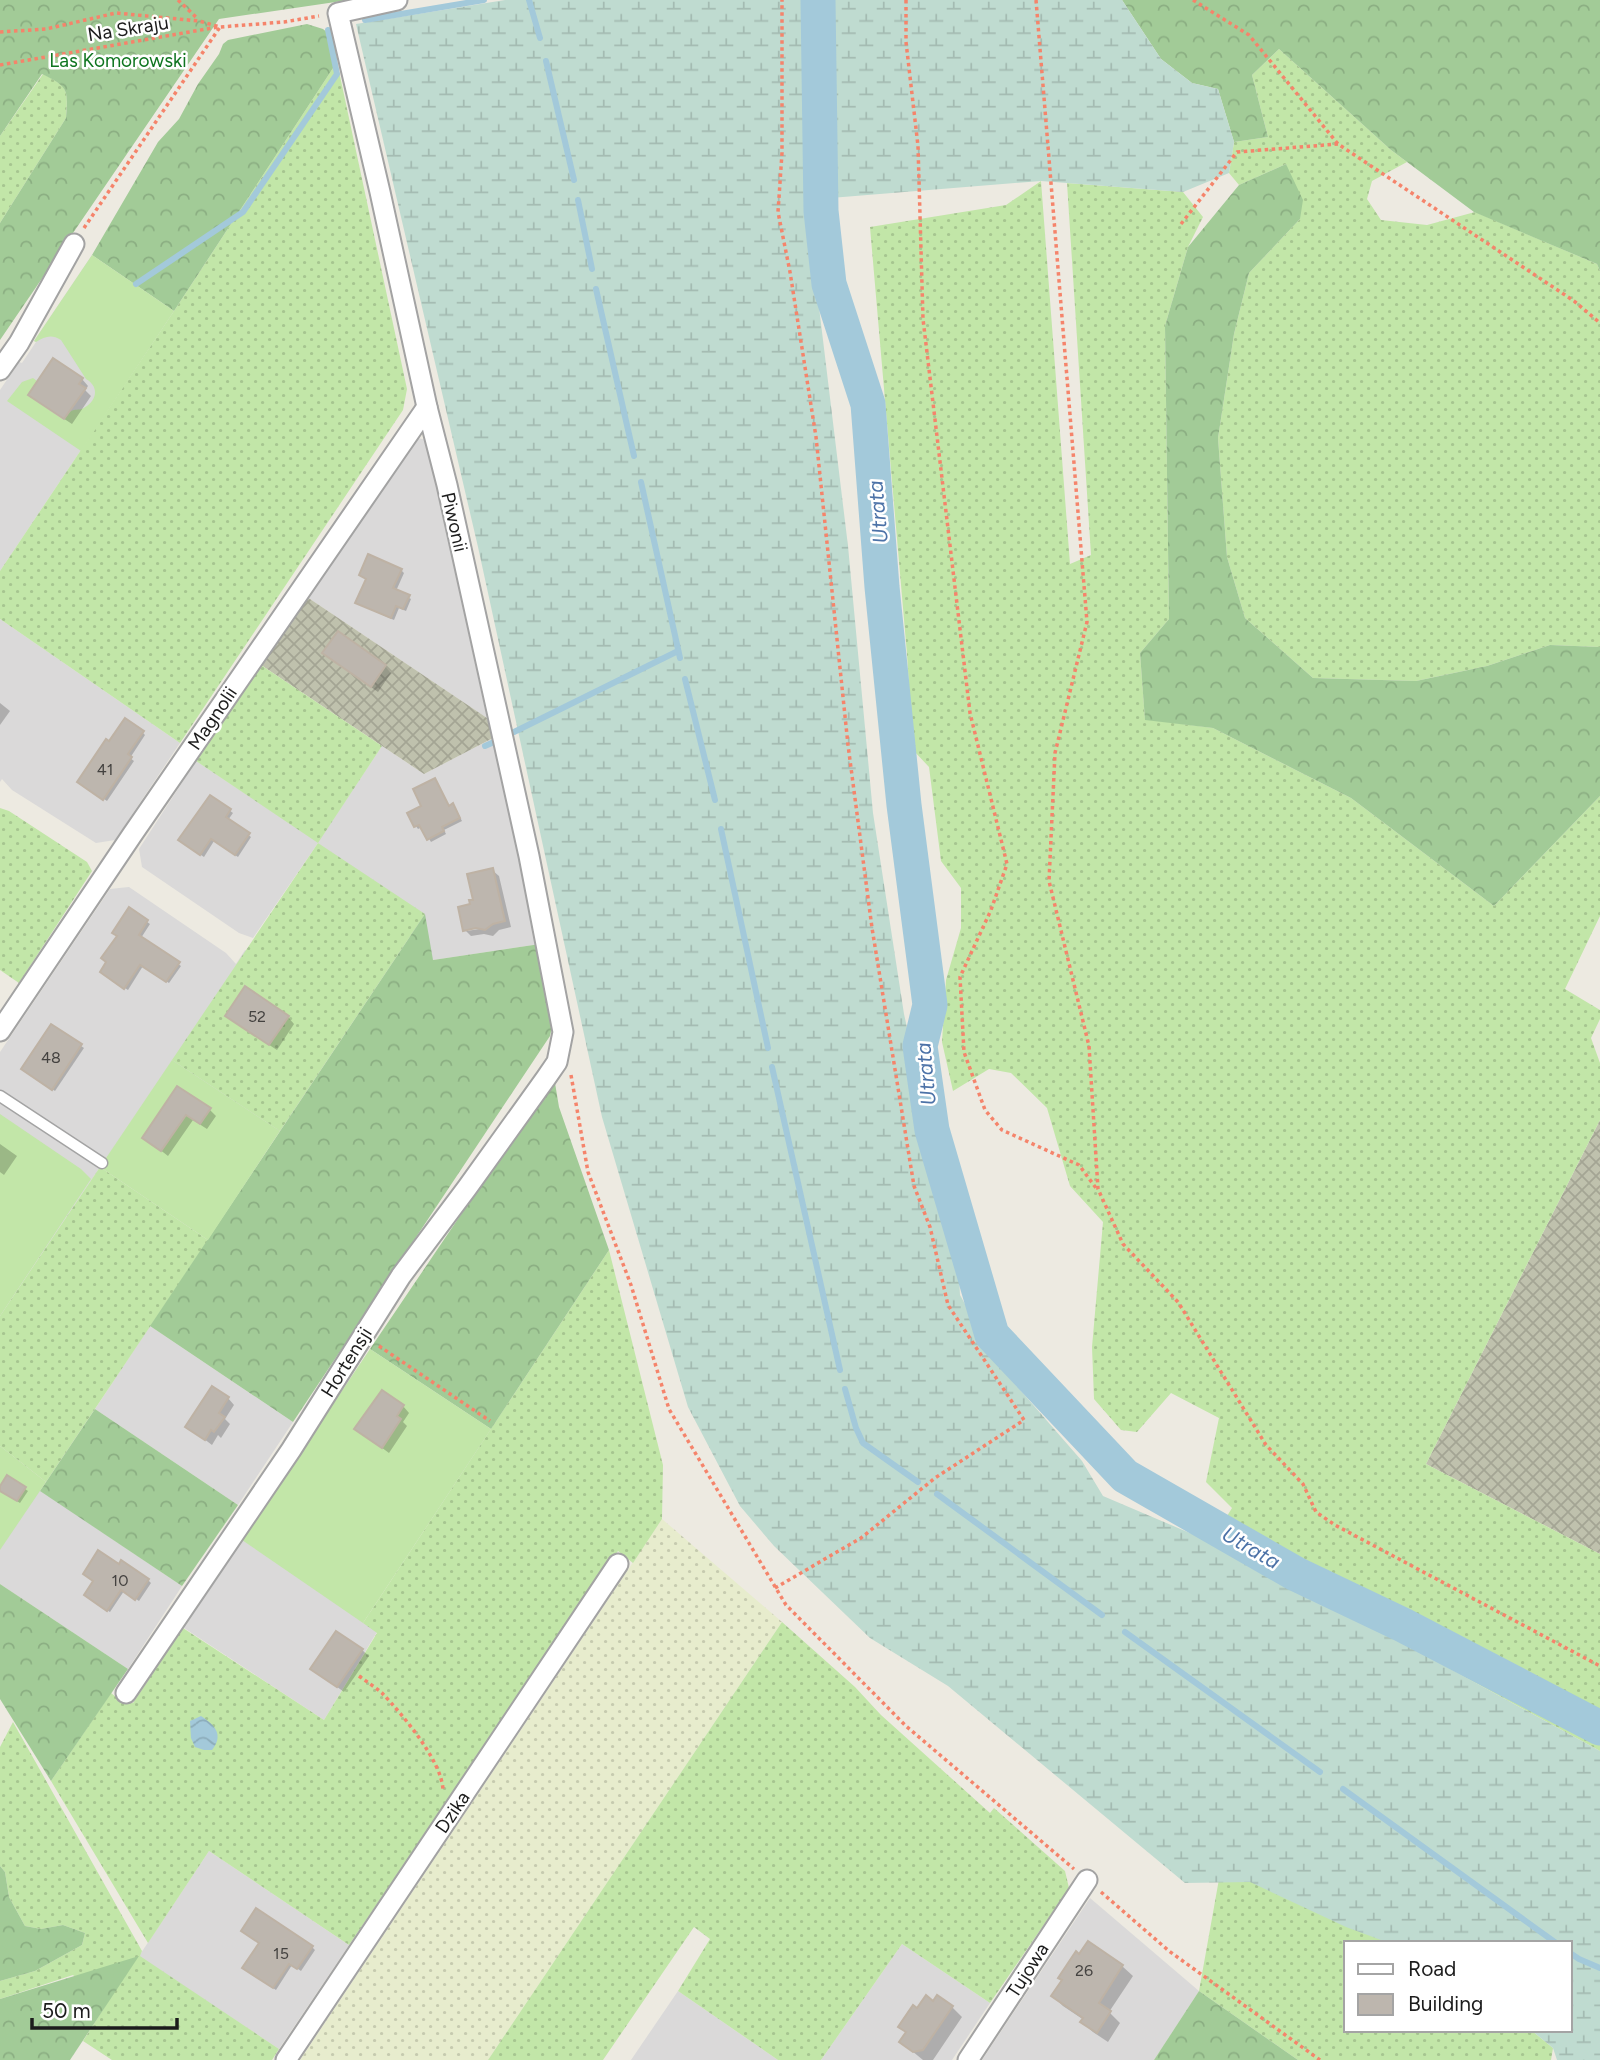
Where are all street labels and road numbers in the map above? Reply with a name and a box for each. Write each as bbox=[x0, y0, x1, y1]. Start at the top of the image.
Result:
street label: Na Skraju bbox=[86, 11, 170, 46]
street label: Piwonii bbox=[436, 490, 473, 554]
street label: Magnolii bbox=[183, 682, 242, 754]
street label: Hortensji bbox=[316, 1323, 377, 1402]
street label: Dzika bbox=[430, 1787, 475, 1838]
street label: Tujowa bbox=[1001, 1939, 1054, 2002]

